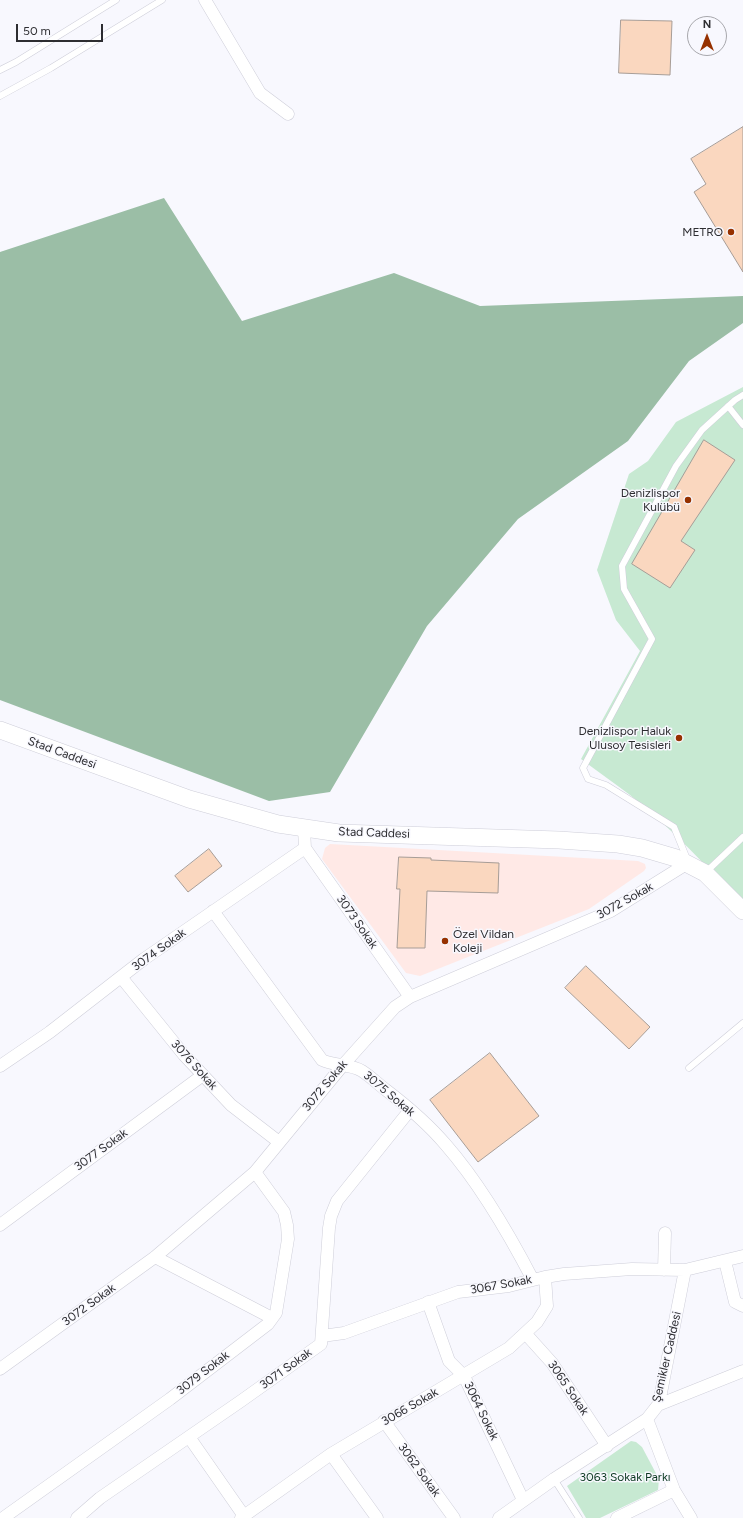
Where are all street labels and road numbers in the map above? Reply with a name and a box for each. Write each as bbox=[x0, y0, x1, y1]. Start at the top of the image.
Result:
street label: Stad Caddesi bbox=[26, 734, 98, 772]
street label: Stad Caddesi bbox=[338, 825, 410, 841]
street label: 3072 Sokak bbox=[594, 880, 656, 922]
street label: 3073 Sokak bbox=[333, 892, 381, 952]
street label: 3074 Sokak bbox=[129, 926, 189, 974]
street label: 3076 Sokak bbox=[168, 1037, 220, 1093]
street label: 3072 Sokak bbox=[299, 1058, 351, 1114]
street label: 3075 Sokak bbox=[360, 1068, 418, 1120]
street label: 3077 Sokak bbox=[72, 1126, 130, 1174]
street label: 3067 Sokak bbox=[469, 1272, 533, 1298]
street label: 3072 Sokak bbox=[60, 1281, 118, 1329]
street label: Şemikler Caddesi bbox=[650, 1310, 684, 1404]
street label: 3071 Sokak bbox=[257, 1345, 315, 1393]
street label: 3079 Sokak bbox=[174, 1348, 232, 1398]
street label: 3065 Sokak bbox=[544, 1358, 592, 1418]
street label: 3064 Sokak bbox=[461, 1379, 501, 1443]
street label: 3066 Sokak bbox=[379, 1385, 441, 1429]
street label: 3062 Sokak bbox=[395, 1440, 443, 1500]

